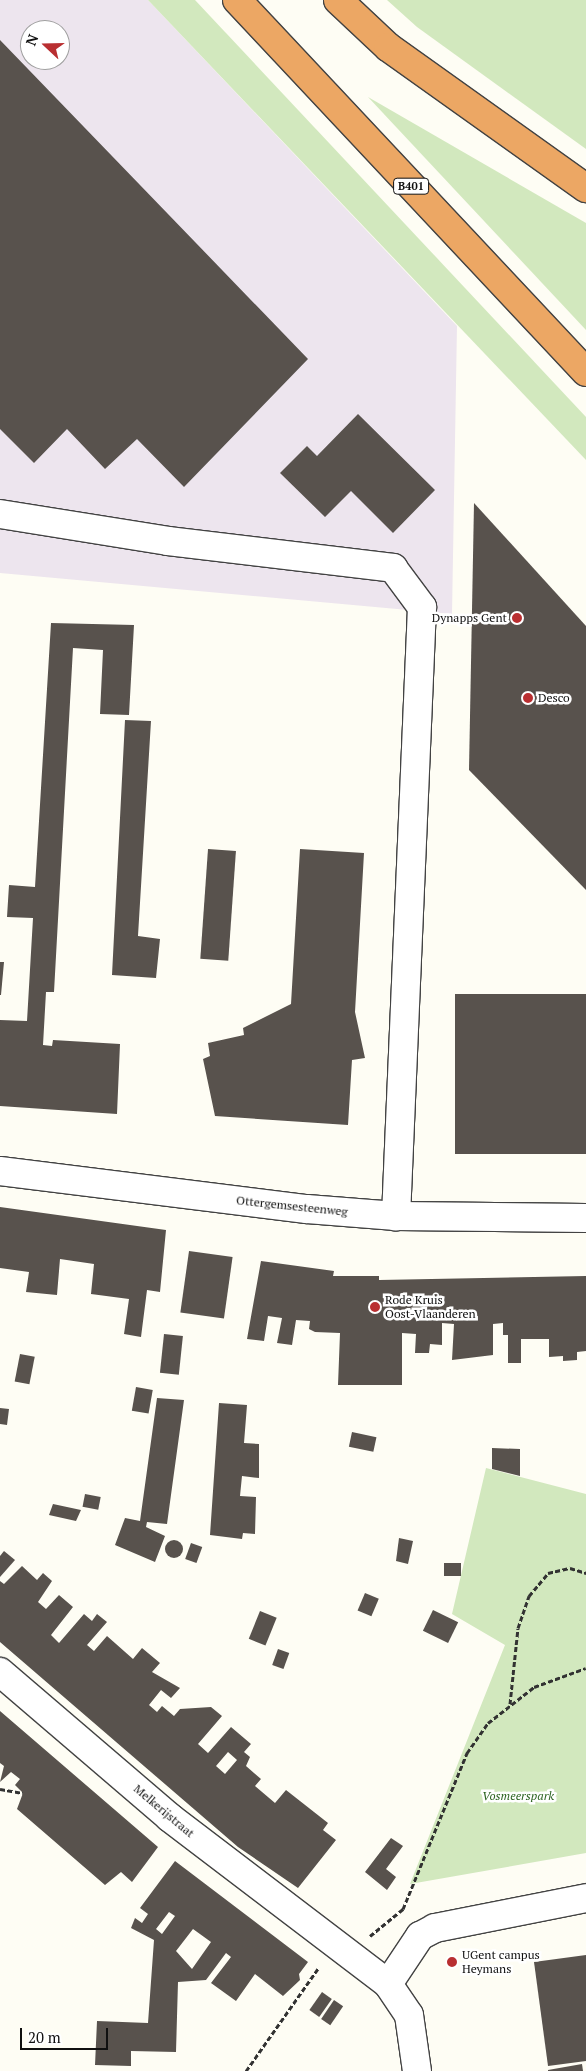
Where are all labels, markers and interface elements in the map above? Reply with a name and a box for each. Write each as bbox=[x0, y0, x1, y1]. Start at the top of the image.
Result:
north arrow bbox=[20, 20, 70, 70]
text: N bbox=[21, 31, 42, 48]
road number: B401 bbox=[392, 178, 430, 195]
place label: Dynapps Gent bbox=[432, 611, 507, 625]
marker: Dynapps Gent bbox=[511, 612, 523, 624]
place label: Desco bbox=[538, 691, 570, 705]
marker: Desco bbox=[522, 692, 534, 704]
street label: Ottergemsesteenweg bbox=[235, 1193, 349, 1219]
place label: Rode Kruis Oost-Vlaanderen bbox=[385, 1293, 476, 1321]
marker: Rode Kruis Oost-Vlaanderen bbox=[369, 1301, 381, 1313]
street label: Melkerijstraat bbox=[131, 1781, 197, 1841]
park label: Vosmeerspark bbox=[482, 1789, 554, 1803]
place label: UGent campus Heymans bbox=[462, 1948, 540, 1976]
marker: UGent campus Heymans bbox=[446, 1956, 458, 1968]
scale bar bbox=[22, 2018, 110, 2050]
text: 20 m bbox=[28, 2027, 61, 2047]

